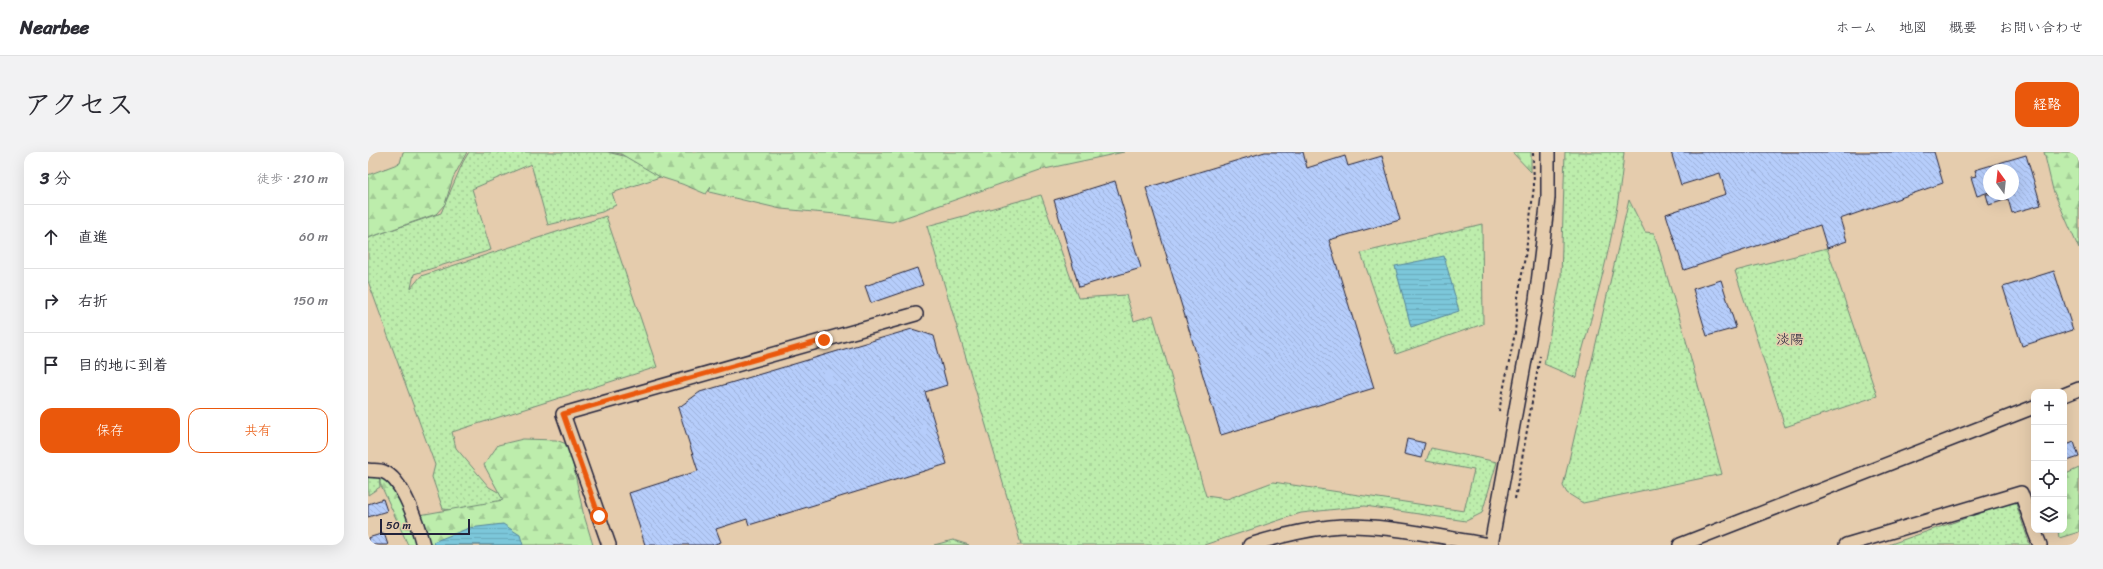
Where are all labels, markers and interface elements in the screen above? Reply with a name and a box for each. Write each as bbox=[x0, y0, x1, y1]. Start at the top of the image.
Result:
text: Nearbee bbox=[20, 11, 89, 44]
text: ホーム bbox=[1836, 15, 1877, 40]
text: 地図 bbox=[1899, 15, 1927, 40]
text: 概要 bbox=[1949, 15, 1977, 40]
text: お問い合わせ bbox=[1999, 15, 2083, 40]
text: アクセス bbox=[24, 80, 134, 129]
button: 経路 bbox=[2015, 82, 2079, 127]
text: 3 分 bbox=[40, 163, 71, 193]
north arrow bbox=[1983, 164, 2019, 200]
text: 徒歩 · 210 m bbox=[257, 167, 328, 190]
text: 直進 bbox=[78, 224, 108, 250]
text: 60 m bbox=[299, 225, 328, 248]
icon: ahead bbox=[40, 226, 62, 248]
text: 右折 bbox=[78, 288, 108, 314]
text: 150 m bbox=[293, 289, 328, 312]
icon: right bbox=[40, 290, 62, 312]
district label: 淡陽 bbox=[1776, 327, 1804, 352]
route end bbox=[815, 331, 833, 349]
text: 目的地に到着 bbox=[78, 352, 168, 378]
icon: arrive bbox=[40, 354, 62, 376]
map controls bbox=[2031, 389, 2067, 533]
button: + bbox=[2031, 389, 2067, 425]
button: 保存 bbox=[40, 408, 180, 453]
button: 共有 bbox=[188, 408, 328, 453]
button: − bbox=[2031, 425, 2067, 461]
button: locate bbox=[2031, 461, 2067, 497]
button: layers bbox=[2031, 497, 2067, 533]
route start bbox=[590, 507, 608, 525]
text: 50 m bbox=[386, 516, 411, 535]
scale bar bbox=[380, 517, 470, 536]

